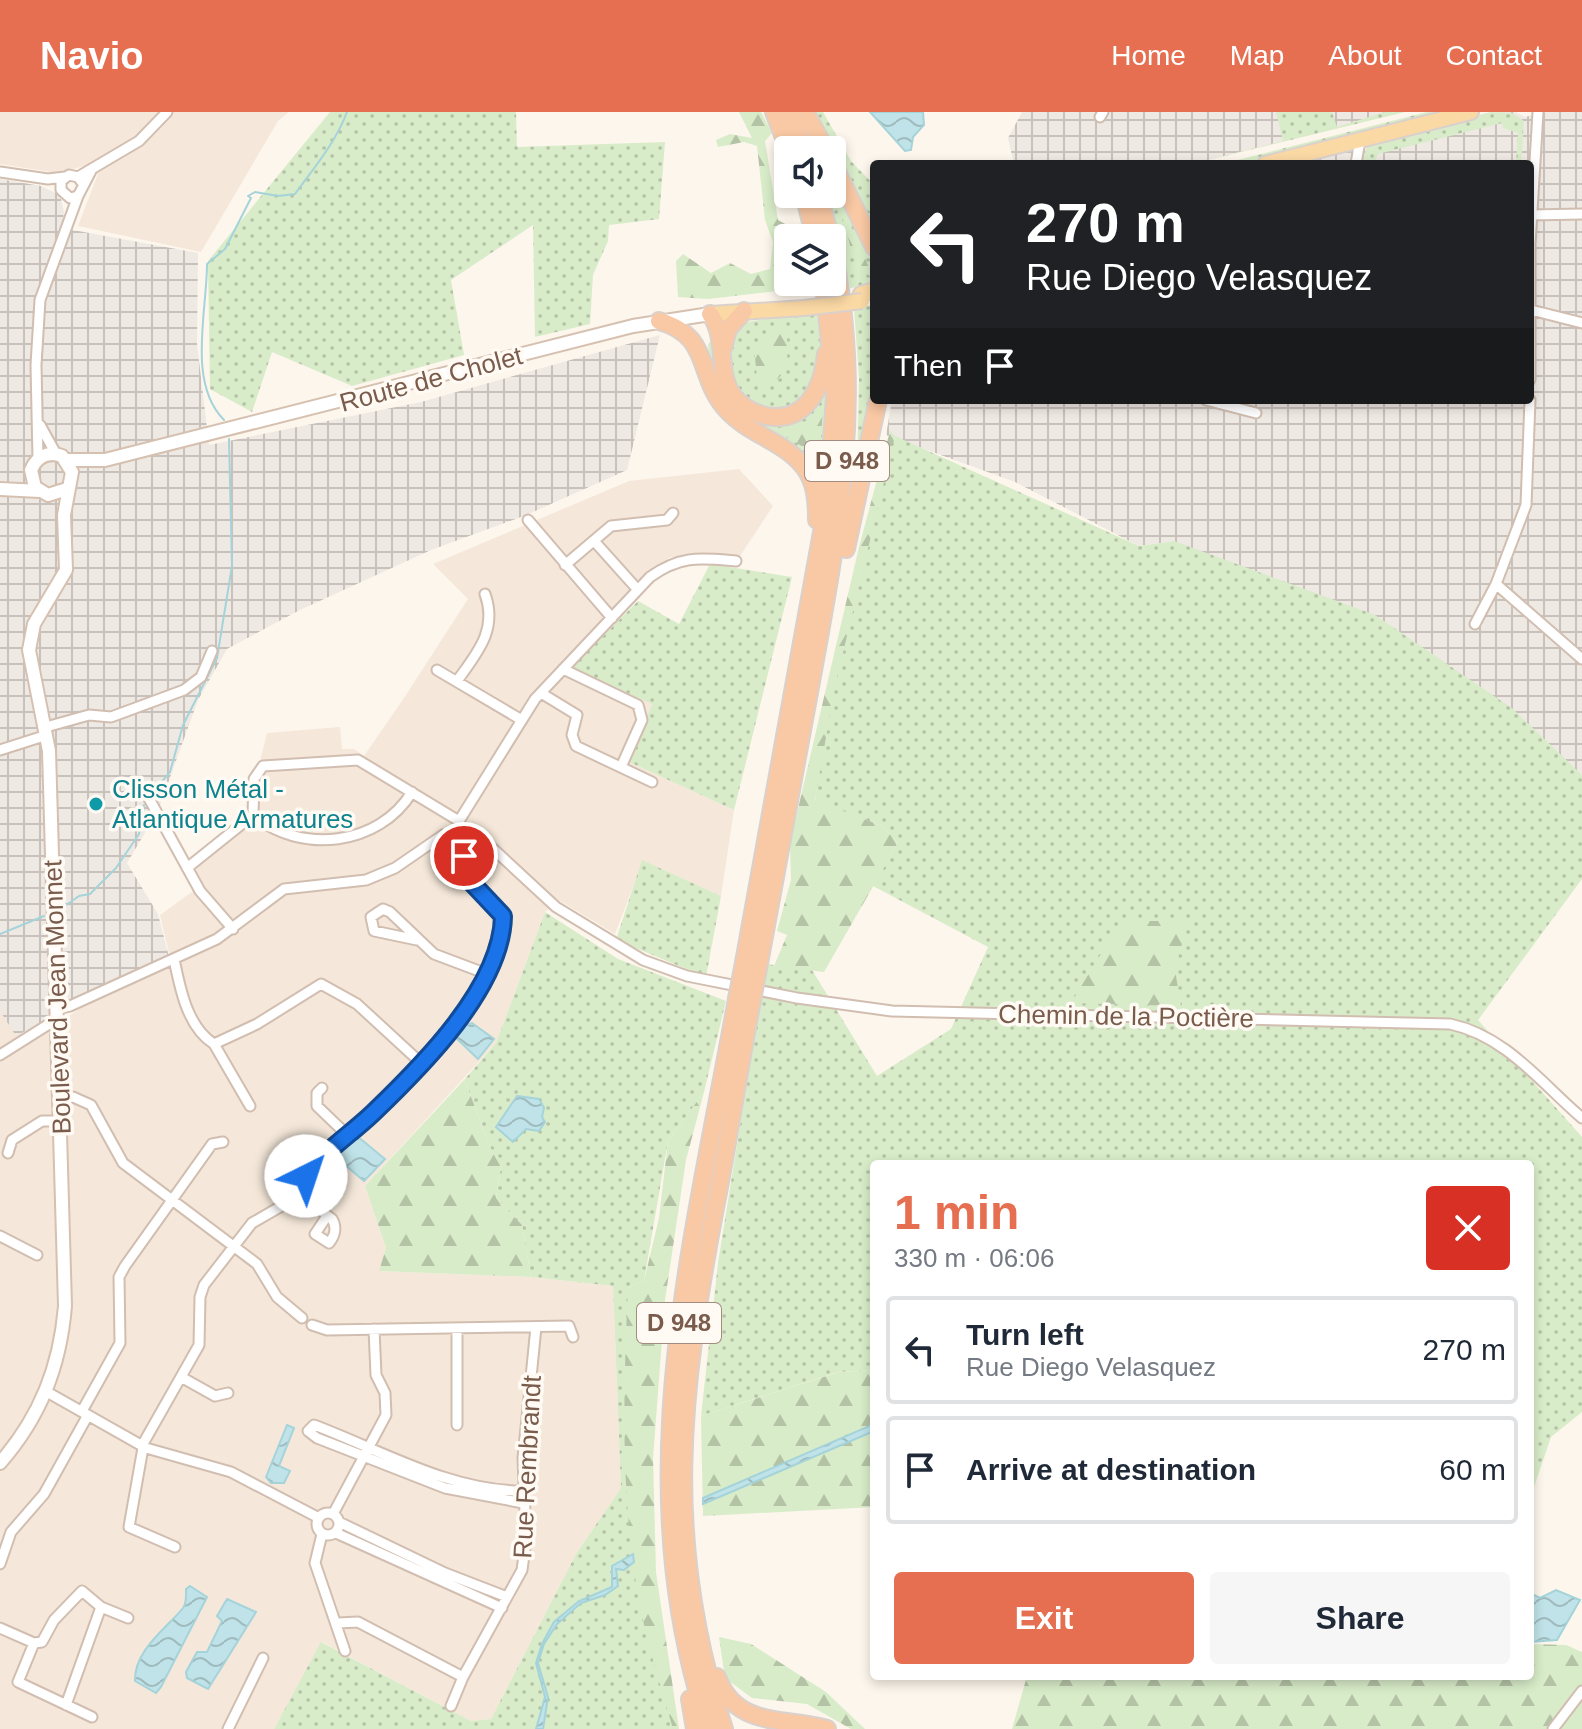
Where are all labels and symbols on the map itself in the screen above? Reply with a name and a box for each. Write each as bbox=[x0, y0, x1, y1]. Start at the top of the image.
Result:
street label: Route de Cholet bbox=[336, 340, 526, 418]
road number: D 948 bbox=[805, 441, 889, 481]
place label: Clisson Métal - Atlantique Armatures bbox=[112, 774, 353, 834]
marker: Clisson Métal - Atlantique Armatures bbox=[87, 795, 105, 813]
pin bbox=[430, 822, 498, 890]
street label: Boulevard Jean Monnet bbox=[37, 858, 77, 1135]
street label: Chemin de la Poctière bbox=[998, 999, 1254, 1033]
position arrow bbox=[264, 1134, 348, 1218]
road number: D 948 bbox=[637, 1303, 721, 1343]
street label: Rue Rembrandt bbox=[507, 1374, 547, 1559]

